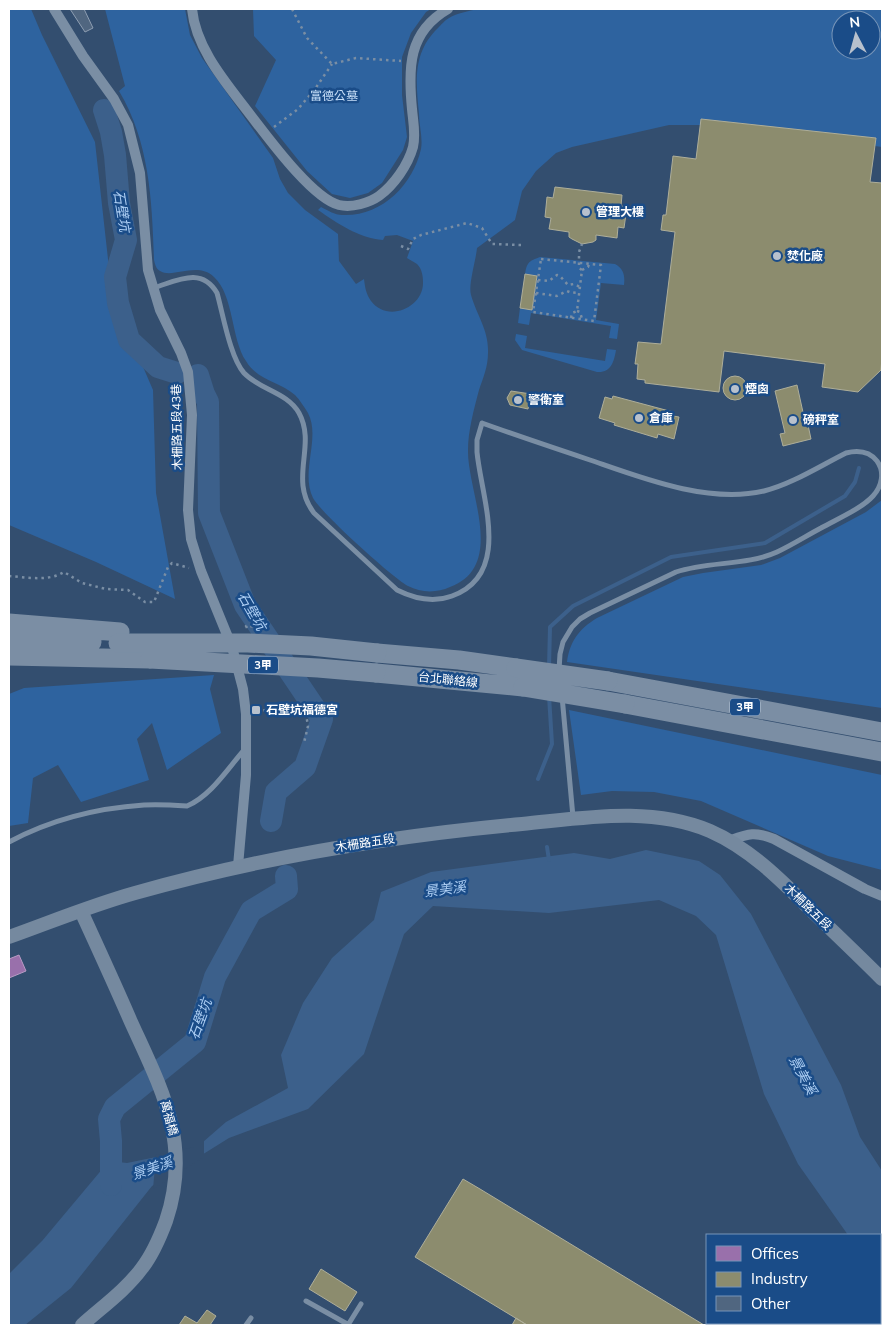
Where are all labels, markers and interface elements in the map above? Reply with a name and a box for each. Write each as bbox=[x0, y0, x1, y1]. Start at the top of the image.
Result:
north arrow bbox=[831, 10, 881, 60]
text: N bbox=[848, 13, 861, 32]
park label: 富德公墓 bbox=[310, 88, 358, 103]
water label: 石壁坑 bbox=[110, 189, 134, 235]
place label: 管理大樓 bbox=[596, 204, 644, 219]
marker: 管理大樓 bbox=[580, 206, 592, 218]
place label: 焚化廠 bbox=[787, 248, 823, 263]
marker: 焚化廠 bbox=[771, 250, 783, 262]
place label: 煙囪 bbox=[745, 381, 769, 396]
marker: 煙囪 bbox=[729, 383, 741, 395]
street label: 木柵路五段43巷 bbox=[168, 384, 185, 470]
place label: 警衛室 bbox=[528, 392, 564, 407]
marker: 警衛室 bbox=[512, 394, 524, 406]
place label: 倉庫 bbox=[649, 410, 673, 425]
marker: 倉庫 bbox=[633, 412, 645, 424]
place label: 磅秤室 bbox=[803, 412, 839, 427]
marker: 磅秤室 bbox=[787, 414, 799, 426]
water label: 石壁坑 bbox=[234, 588, 271, 635]
road number: 3甲 bbox=[248, 656, 278, 674]
street label: 台北聯絡線 bbox=[417, 669, 479, 690]
road number: 3甲 bbox=[730, 699, 760, 716]
place label: 石壁坑福德宮 bbox=[266, 702, 338, 717]
marker: 石壁坑福德宮 bbox=[250, 704, 262, 716]
street label: 木柵路五段 bbox=[334, 830, 396, 855]
water label: 景美溪 bbox=[423, 877, 469, 900]
street label: 木柵路五段 bbox=[782, 880, 835, 933]
water label: 石壁坑 bbox=[184, 994, 216, 1042]
water label: 景美溪 bbox=[785, 1052, 822, 1100]
street label: 萬福橋 bbox=[158, 1099, 181, 1137]
water label: 景美溪 bbox=[129, 1152, 177, 1183]
legend bbox=[706, 1234, 881, 1324]
text: Offices bbox=[751, 1244, 799, 1263]
text: Industry bbox=[751, 1269, 808, 1288]
text: Other bbox=[751, 1294, 791, 1313]

